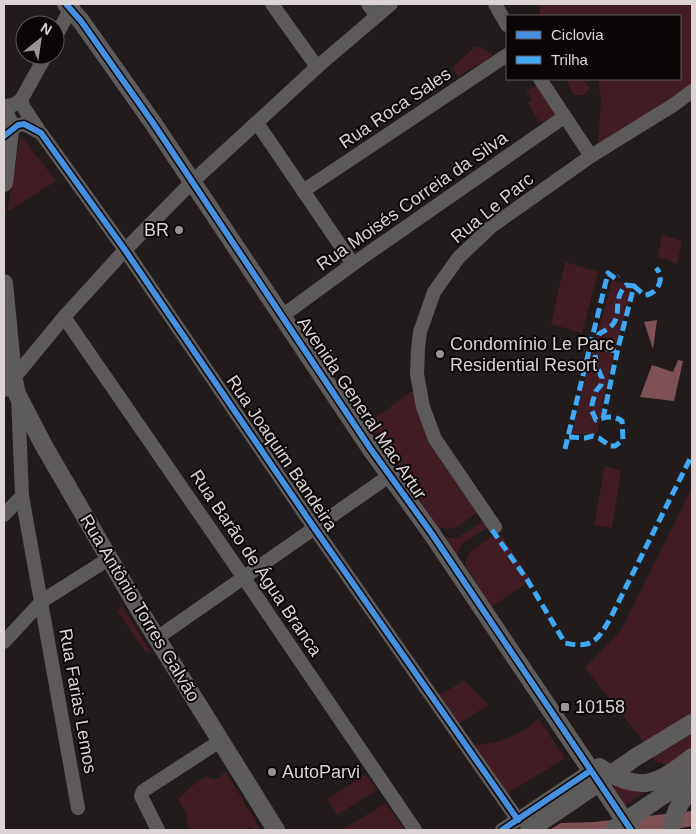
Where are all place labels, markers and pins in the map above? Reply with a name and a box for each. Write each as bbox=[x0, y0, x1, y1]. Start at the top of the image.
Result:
place label: BR bbox=[144, 220, 169, 240]
marker: BR bbox=[173, 224, 185, 236]
place label: Condomínio Le Parc Residential Resort bbox=[450, 334, 614, 375]
marker: Condomínio Le Parc Residential Resort bbox=[434, 348, 446, 360]
place label: 10158 bbox=[575, 697, 625, 717]
marker: 10158 bbox=[559, 701, 571, 713]
place label: AutoParvi bbox=[282, 762, 360, 782]
marker: AutoParvi bbox=[266, 766, 278, 778]

